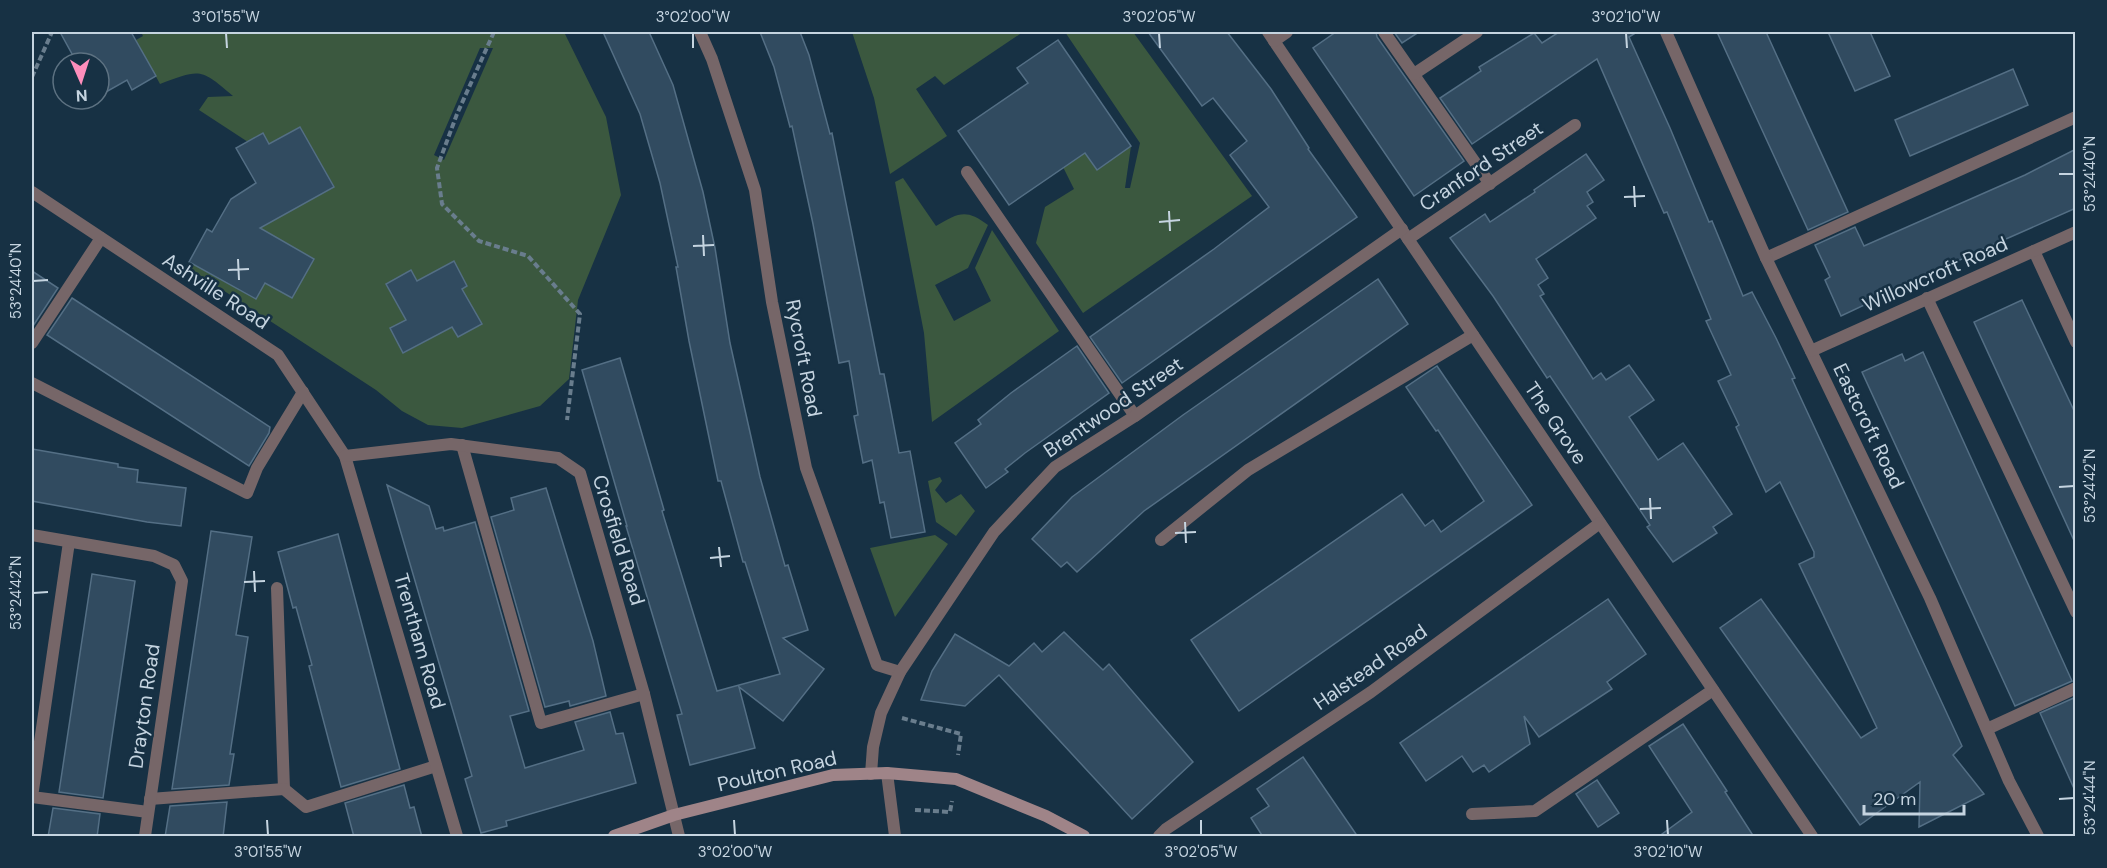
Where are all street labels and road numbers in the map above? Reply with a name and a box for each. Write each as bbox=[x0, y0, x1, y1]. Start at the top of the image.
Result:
street label: Cranford Street bbox=[1414, 115, 1548, 217]
street label: Willowcroft Road bbox=[1858, 230, 2012, 318]
street label: Ashville Road bbox=[158, 247, 274, 335]
street label: Rycroft Road bbox=[780, 297, 828, 419]
street label: Brentwood Street bbox=[1038, 351, 1188, 463]
street label: Eastcroft Road bbox=[1827, 359, 1911, 493]
street label: The Grove bbox=[1519, 377, 1593, 469]
street label: Crosfield Road bbox=[587, 472, 651, 608]
street label: Trentham Road bbox=[388, 570, 452, 712]
street label: Halstead Road bbox=[1308, 618, 1432, 716]
street label: Drayton Road bbox=[122, 642, 166, 770]
street label: Poulton Road bbox=[715, 745, 839, 797]

